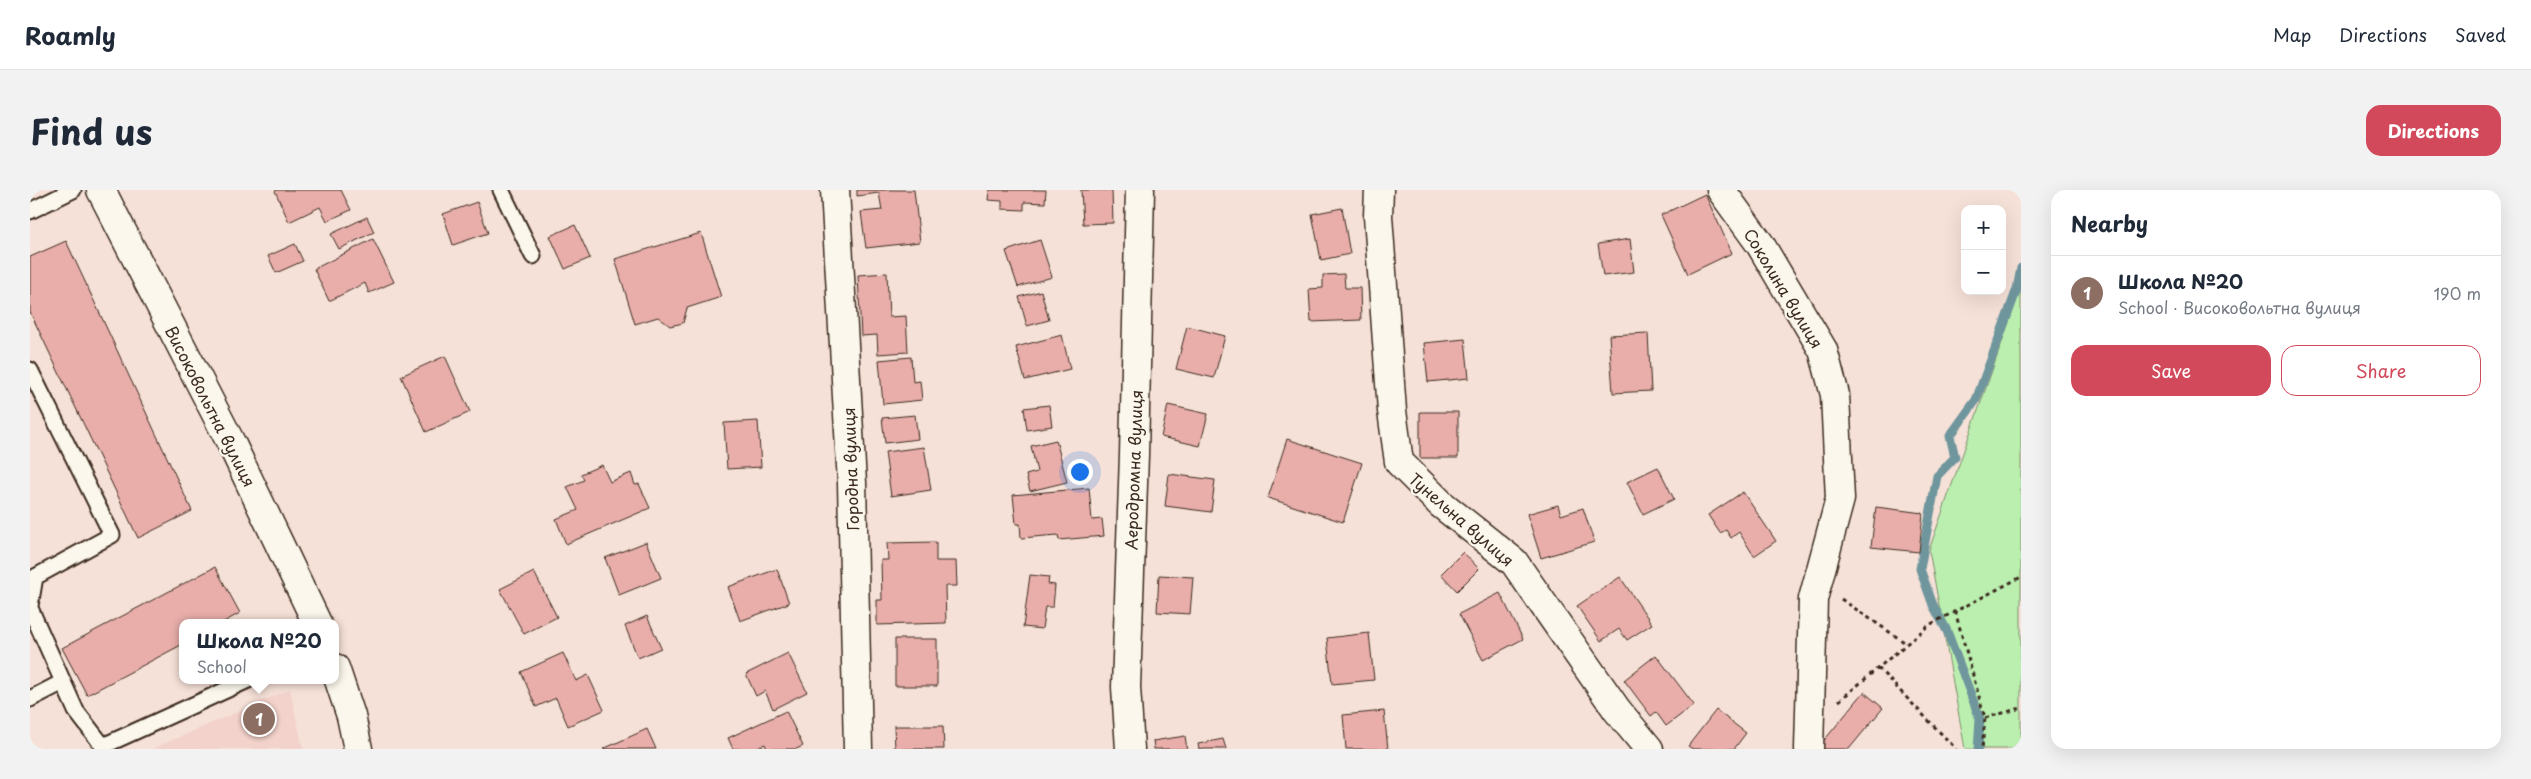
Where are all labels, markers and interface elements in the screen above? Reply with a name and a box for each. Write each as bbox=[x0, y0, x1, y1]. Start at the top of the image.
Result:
text: Roamly bbox=[25, 17, 116, 53]
text: Map bbox=[2273, 21, 2311, 48]
text: Directions bbox=[2339, 21, 2427, 48]
text: Saved bbox=[2455, 21, 2506, 48]
text: Find us bbox=[30, 104, 152, 157]
button: Directions bbox=[2366, 105, 2501, 156]
map controls bbox=[1961, 205, 2006, 295]
button: + bbox=[1961, 205, 2006, 250]
text: Nearby bbox=[2071, 207, 2148, 239]
street label: Соколина вулиця bbox=[1739, 223, 1829, 353]
button: − bbox=[1961, 250, 2006, 295]
text: Школа №20 bbox=[2118, 267, 2243, 295]
text: 1 bbox=[2083, 281, 2091, 305]
text: 190 m bbox=[2433, 281, 2481, 305]
text: School · Високовольтна вулиця bbox=[2118, 295, 2361, 319]
street label: Високовольтна вулиця bbox=[160, 321, 262, 491]
button: Save bbox=[2071, 345, 2271, 396]
button: Share bbox=[2281, 345, 2481, 396]
street label: Аеродромна вулиця bbox=[1118, 390, 1148, 550]
street label: Городна вулиця bbox=[836, 407, 864, 531]
your location bbox=[1067, 459, 1093, 485]
street label: Тунельна вулиця bbox=[1404, 467, 1520, 571]
popup bbox=[179, 619, 339, 684]
text: Школа №20 bbox=[196, 626, 322, 654]
text: School bbox=[196, 654, 247, 678]
pin: 1 bbox=[243, 700, 275, 738]

